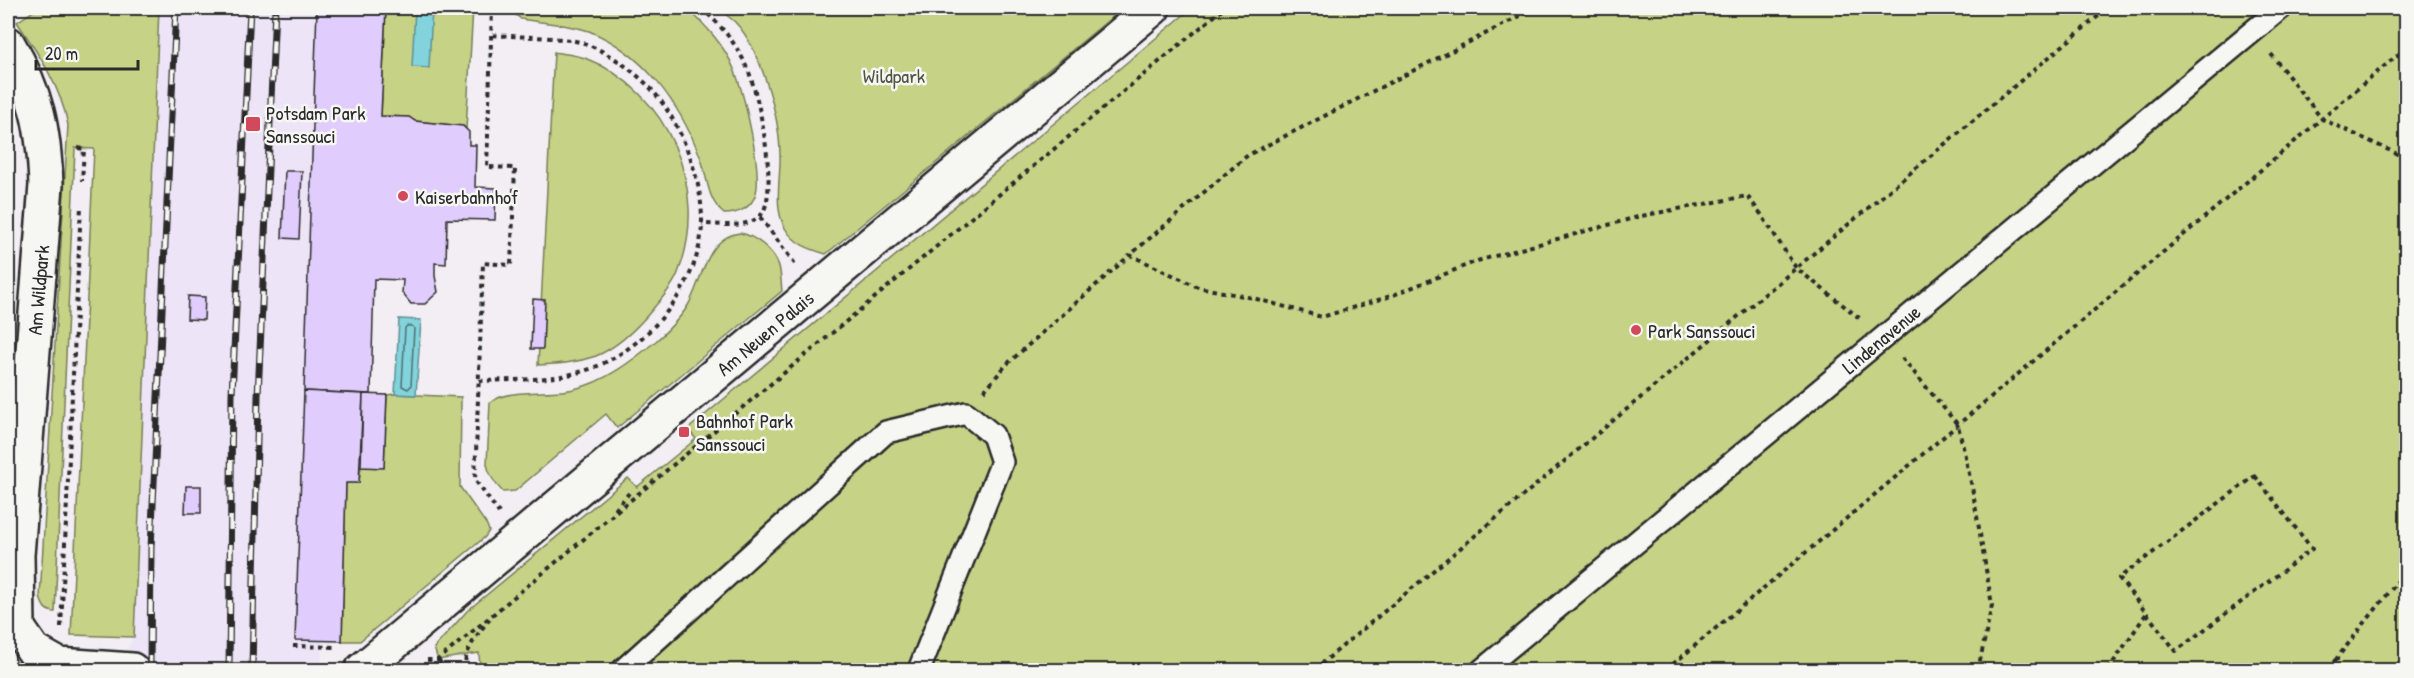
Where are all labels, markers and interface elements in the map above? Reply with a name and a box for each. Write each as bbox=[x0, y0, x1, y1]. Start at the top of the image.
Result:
scale bar bbox=[36, 33, 138, 71]
text: 20 m bbox=[45, 41, 78, 66]
park label: Wildpark bbox=[863, 62, 925, 89]
place label: Potsdam Park Sanssouci bbox=[266, 99, 366, 149]
marker: Potsdam Park Sanssouci bbox=[244, 115, 262, 133]
place label: Kaiserbahnhof bbox=[415, 183, 518, 210]
marker: Kaiserbahnhof bbox=[396, 189, 410, 203]
street label: Am Wildpark bbox=[21, 244, 55, 336]
street label: Am Neuen Palais bbox=[711, 284, 819, 382]
street label: Lindenavenue bbox=[1836, 298, 1926, 380]
place label: Park Sanssouci bbox=[1648, 317, 1756, 344]
marker: Park Sanssouci bbox=[1629, 323, 1643, 337]
place label: Bahnhof Park Sanssouci bbox=[696, 407, 793, 457]
marker: Bahnhof Park Sanssouci bbox=[677, 425, 691, 439]

